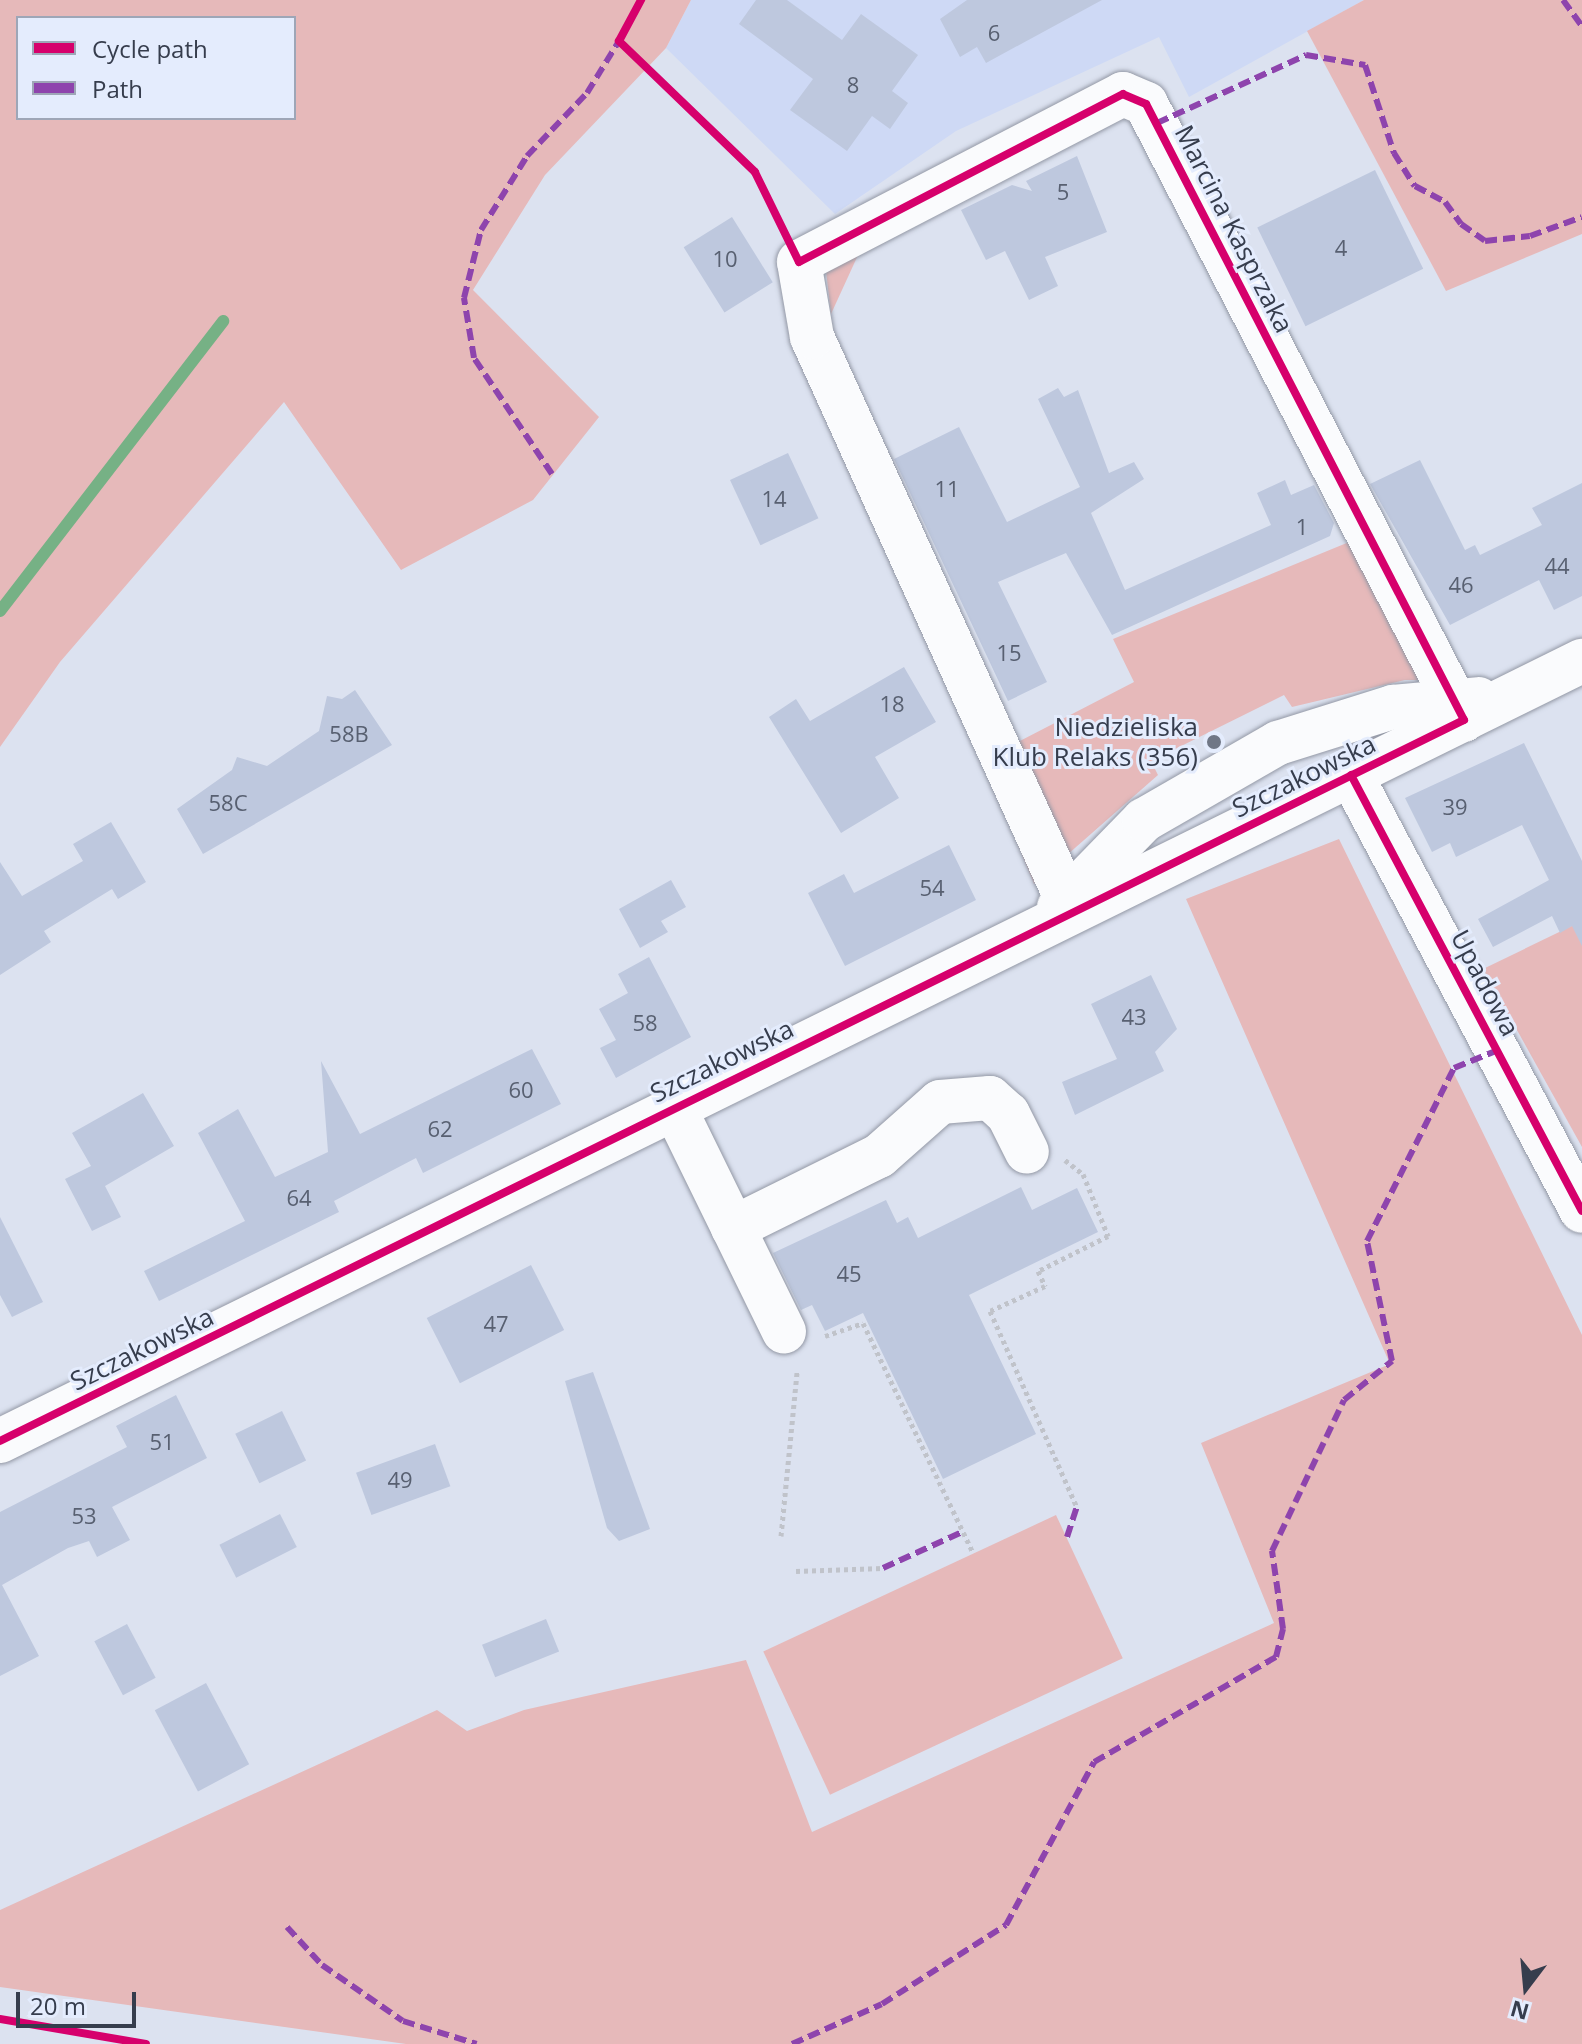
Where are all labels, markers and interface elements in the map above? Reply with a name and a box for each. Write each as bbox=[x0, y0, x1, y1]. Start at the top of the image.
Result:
legend bbox=[16, 16, 296, 120]
house number: 6 bbox=[988, 20, 1000, 46]
text: Cycle path bbox=[92, 32, 208, 65]
text: Path bbox=[92, 72, 143, 105]
house number: 8 bbox=[847, 72, 859, 98]
street label: Marcina Kasprzaka bbox=[1168, 120, 1300, 338]
house number: 5 bbox=[1057, 179, 1069, 205]
house number: 4 bbox=[1335, 235, 1347, 261]
house number: 10 bbox=[712, 246, 738, 272]
house number: 11 bbox=[934, 476, 960, 502]
house number: 14 bbox=[761, 486, 787, 512]
house number: 1 bbox=[1296, 514, 1308, 540]
house number: 44 bbox=[1544, 553, 1570, 579]
house number: 46 bbox=[1448, 572, 1474, 598]
house number: 15 bbox=[996, 640, 1022, 666]
house number: 18 bbox=[879, 691, 905, 717]
place label: Niedzieliska Klub Relaks (356) bbox=[993, 711, 1198, 772]
house number: 58B bbox=[329, 721, 369, 747]
street label: Szczakowska bbox=[1227, 728, 1381, 824]
marker: Niedzieliska Klub Relaks (356) bbox=[1205, 733, 1223, 751]
house number: 58C bbox=[208, 790, 248, 816]
house number: 39 bbox=[1442, 794, 1468, 820]
house number: 54 bbox=[919, 875, 945, 901]
street label: Upadowa bbox=[1444, 925, 1526, 1041]
house number: 43 bbox=[1121, 1004, 1147, 1030]
house number: 58 bbox=[632, 1010, 658, 1036]
street label: Szczakowska bbox=[645, 1013, 799, 1109]
house number: 60 bbox=[508, 1077, 534, 1103]
house number: 62 bbox=[427, 1116, 453, 1142]
house number: 64 bbox=[286, 1185, 312, 1211]
house number: 45 bbox=[836, 1261, 862, 1287]
street label: Szczakowska bbox=[65, 1301, 219, 1397]
house number: 47 bbox=[483, 1311, 509, 1337]
house number: 51 bbox=[149, 1429, 175, 1455]
house number: 49 bbox=[387, 1467, 413, 1493]
house number: 53 bbox=[71, 1503, 97, 1529]
north arrow bbox=[1486, 1948, 1566, 2028]
scale bar bbox=[20, 1976, 140, 2026]
text: 20 m bbox=[30, 1989, 86, 2022]
text: N bbox=[1507, 1994, 1532, 2028]

